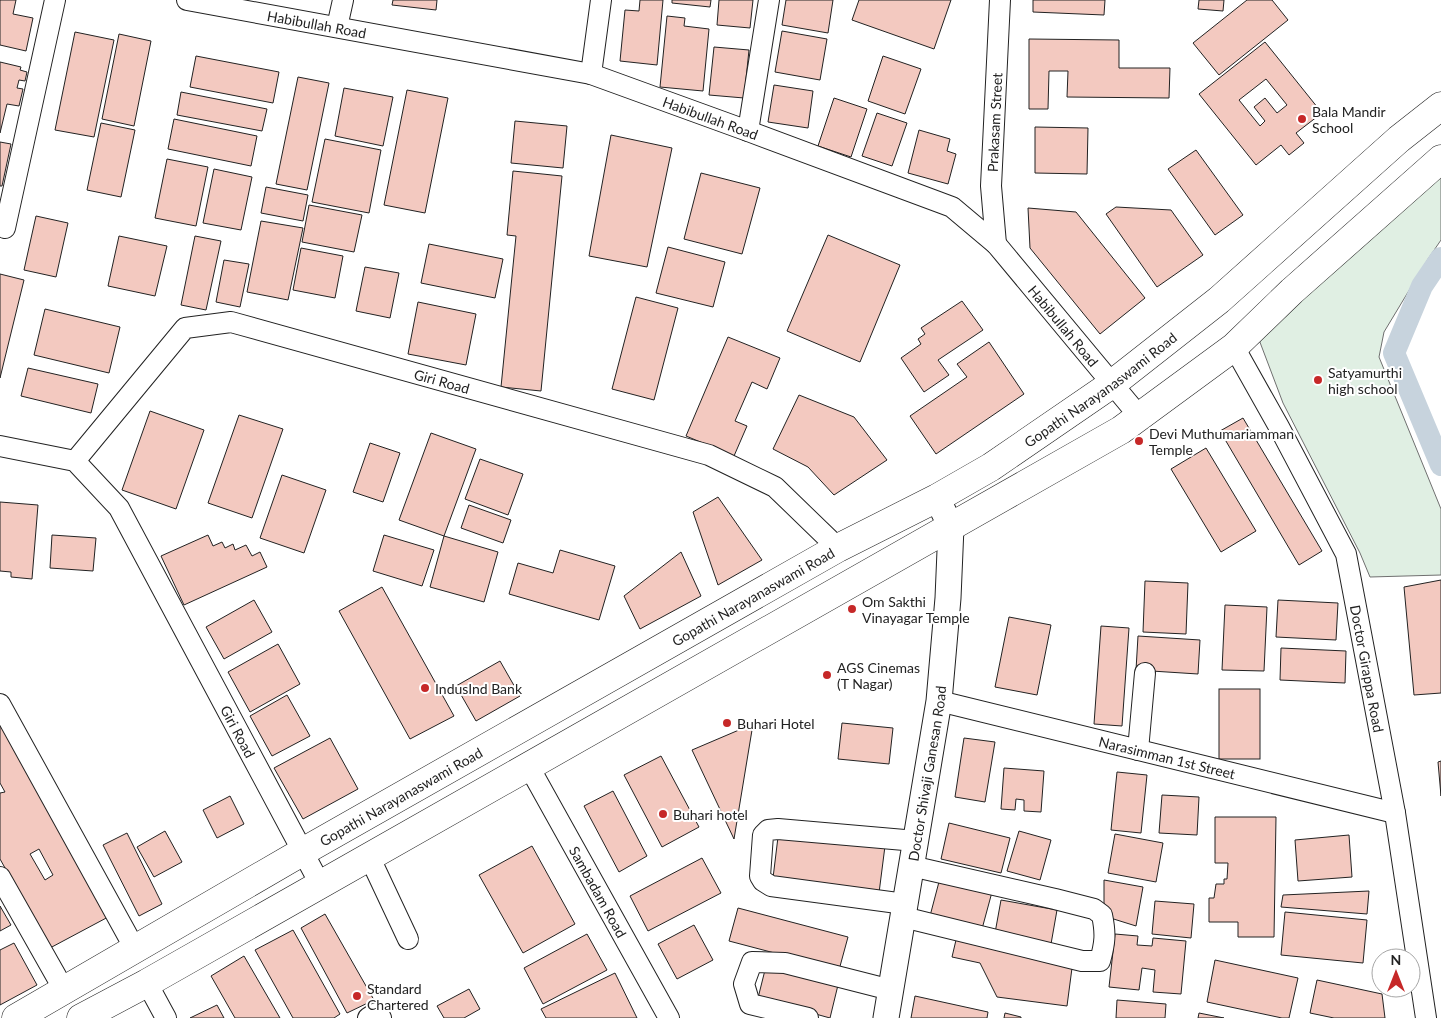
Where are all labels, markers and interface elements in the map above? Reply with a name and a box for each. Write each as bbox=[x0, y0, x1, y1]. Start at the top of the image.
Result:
street label: Habibullah Road bbox=[266, 6, 368, 41]
street label: Prakasam Street bbox=[983, 72, 1005, 172]
street label: Habibullah Road bbox=[661, 92, 761, 143]
place label: Bala Mandir School bbox=[1312, 103, 1386, 136]
marker: Bala Mandir School bbox=[1296, 113, 1308, 125]
street label: Habibullah Road bbox=[1025, 282, 1102, 370]
street label: Gopathi Narayanaswami Road bbox=[1021, 328, 1180, 450]
place label: Satyamurthi high school bbox=[1328, 364, 1402, 397]
street label: Giri Road bbox=[412, 365, 472, 397]
marker: Satyamurthi high school bbox=[1312, 374, 1324, 386]
place label: Devi Muthumariamman Temple bbox=[1149, 425, 1294, 458]
marker: Devi Muthumariamman Temple bbox=[1133, 435, 1145, 447]
street label: Gopathi Narayanaswami Road bbox=[669, 543, 837, 649]
place label: Om Sakthi Vinayagar Temple bbox=[862, 593, 970, 626]
marker: Om Sakthi Vinayagar Temple bbox=[846, 603, 858, 615]
street label: Doctor Girappa Road bbox=[1347, 603, 1388, 734]
place label: AGS Cinemas (T Nagar) bbox=[837, 659, 920, 692]
marker: AGS Cinemas (T Nagar) bbox=[821, 669, 833, 681]
place label: IndusInd Bank bbox=[435, 680, 523, 697]
marker: IndusInd Bank bbox=[419, 682, 431, 694]
street label: Doctor Shivaji Ganesan Road bbox=[904, 685, 949, 862]
street label: Giri Road bbox=[217, 702, 259, 760]
place label: Buhari Hotel bbox=[737, 715, 814, 732]
marker: Buhari Hotel bbox=[721, 717, 733, 729]
street label: Narasimman 1st Street bbox=[1097, 732, 1237, 782]
street label: Gopathi Narayanaswami Road bbox=[316, 743, 485, 849]
place label: Buhari hotel bbox=[673, 806, 748, 823]
marker: Buhari hotel bbox=[657, 808, 669, 820]
street label: Sambadam Road bbox=[566, 843, 631, 940]
north arrow bbox=[1371, 948, 1421, 998]
text: N bbox=[1391, 951, 1401, 968]
place label: Standard Chartered bbox=[367, 980, 429, 1013]
marker: Standard Chartered bbox=[351, 990, 363, 1002]

